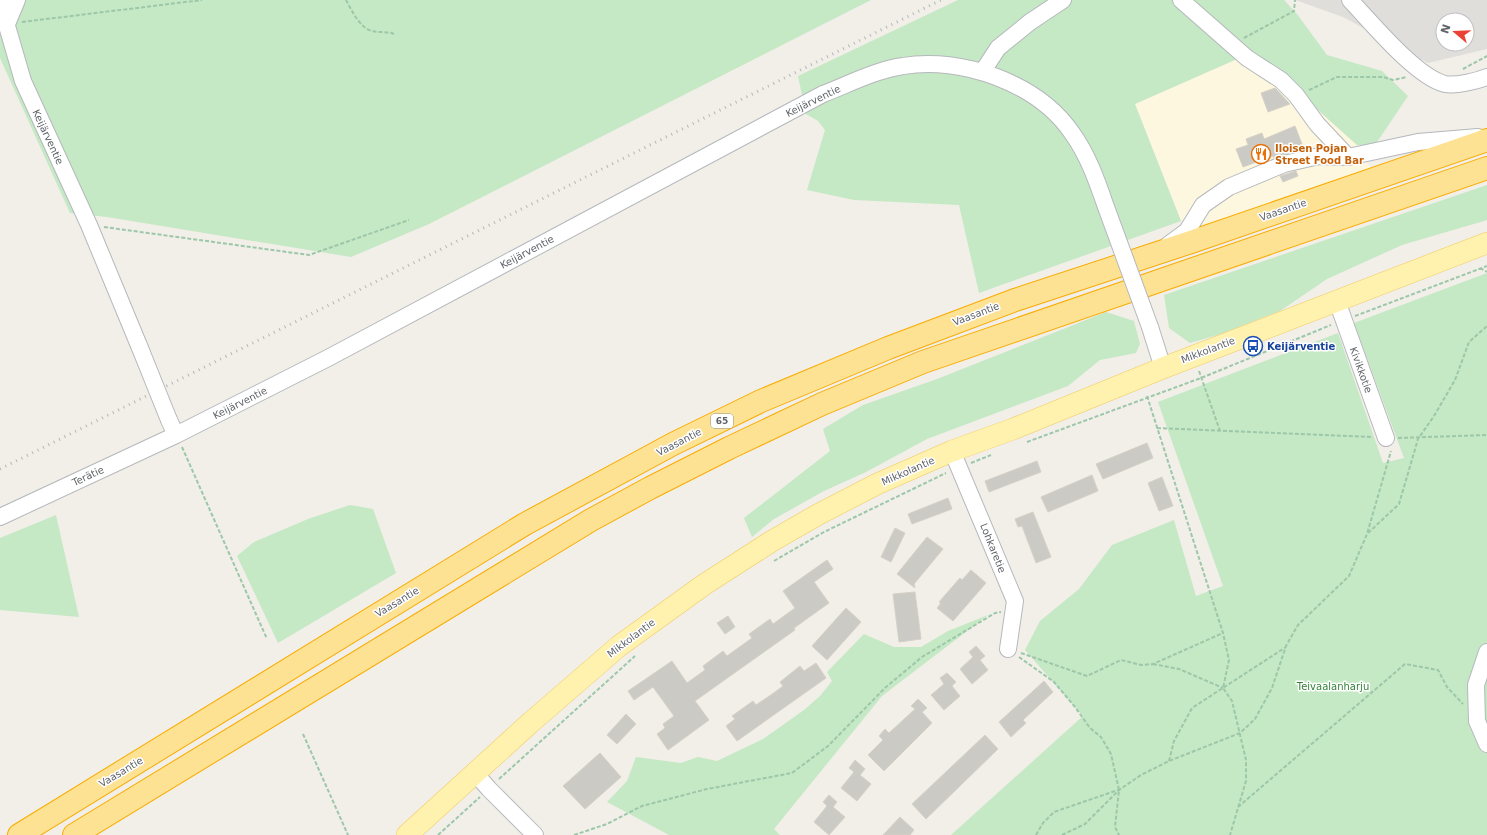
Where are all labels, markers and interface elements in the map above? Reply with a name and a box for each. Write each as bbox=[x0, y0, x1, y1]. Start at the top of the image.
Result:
north arrow bbox=[1435, 12, 1475, 52]
text: N bbox=[1438, 22, 1454, 35]
street label: Keijärventie bbox=[784, 83, 842, 119]
street label: Keijärventie bbox=[30, 108, 66, 166]
restaurant icon: Iloisen Pojan Street Food Bar bbox=[1250, 143, 1272, 165]
place label: Iloisen Pojan Street Food Bar bbox=[1275, 143, 1364, 166]
street label: Vaasantie bbox=[1258, 197, 1308, 223]
street label: Keijärventie bbox=[498, 233, 556, 271]
street label: Vaasantie bbox=[951, 300, 1001, 328]
street label: Mikkolantie bbox=[1179, 335, 1237, 365]
bus stop icon: Keijärventie bbox=[1242, 335, 1264, 357]
place label: Keijärventie bbox=[1267, 341, 1336, 352]
street label: Kivikkotie bbox=[1348, 345, 1374, 395]
street label: Keijärventie bbox=[211, 385, 269, 421]
road number: 65 bbox=[711, 414, 733, 428]
street label: Vaasantie bbox=[655, 426, 703, 458]
street label: Mikkolantie bbox=[880, 454, 936, 488]
street label: Terätie bbox=[70, 464, 106, 489]
street label: Lohkaretie bbox=[978, 522, 1008, 574]
street label: Vaasantie bbox=[373, 585, 421, 619]
street label: Mikkolantie bbox=[605, 616, 657, 660]
park label: Teivaalanharju bbox=[1296, 681, 1369, 692]
street label: Vaasantie bbox=[97, 755, 145, 789]

